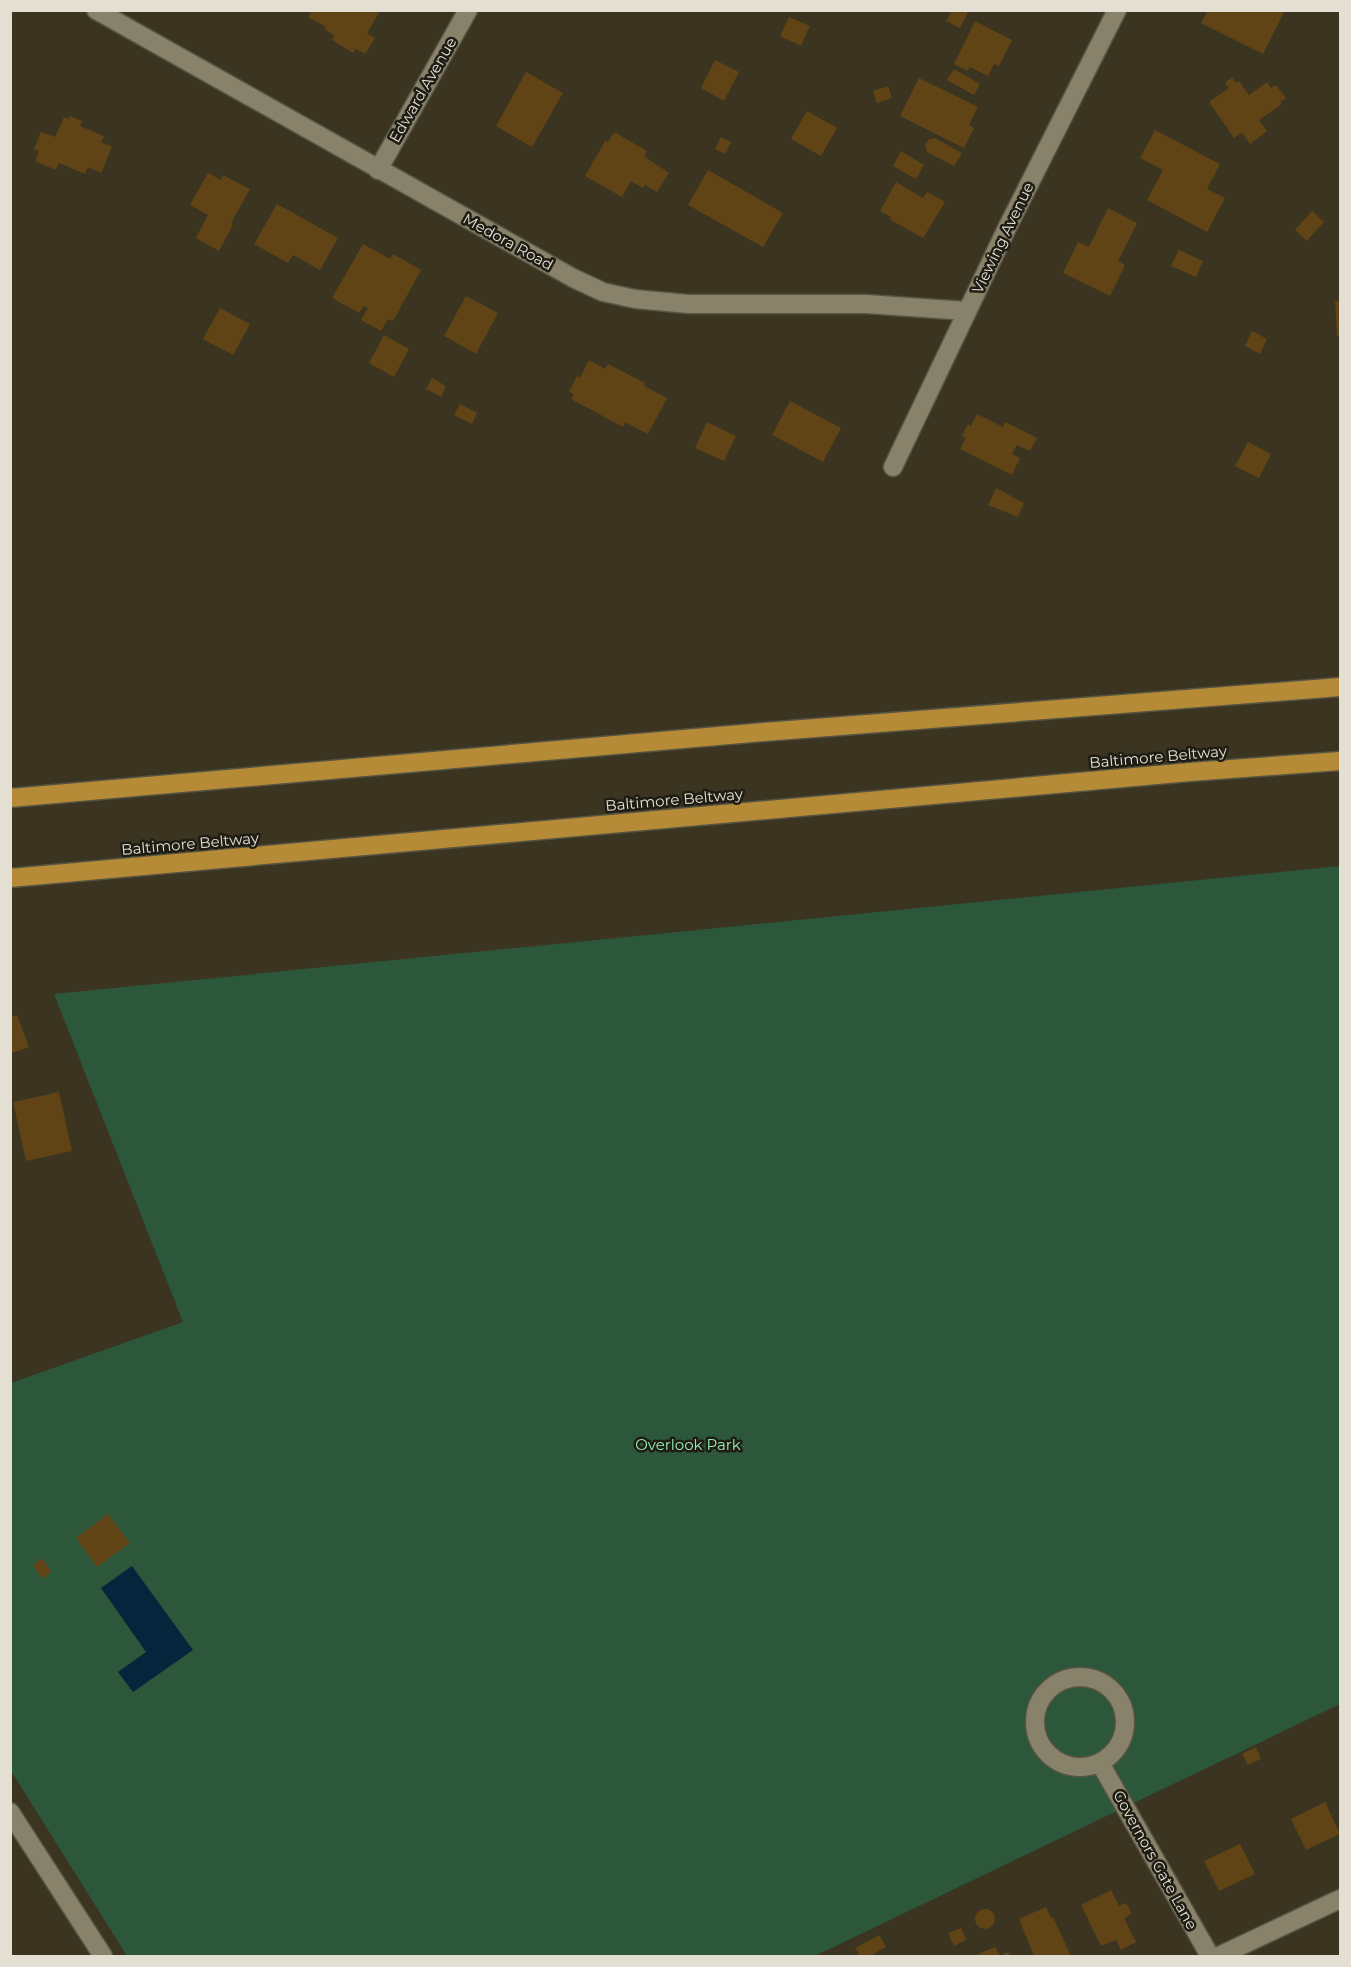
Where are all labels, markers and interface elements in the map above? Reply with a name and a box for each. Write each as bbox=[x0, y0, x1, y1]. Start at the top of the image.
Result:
street label: Edward Avenue bbox=[385, 34, 460, 146]
street label: Viewing Avenue bbox=[967, 179, 1038, 296]
street label: Medora Road bbox=[460, 209, 557, 274]
street label: Baltimore Beltway bbox=[1088, 741, 1228, 772]
street label: Baltimore Beltway bbox=[604, 784, 744, 815]
street label: Baltimore Beltway bbox=[120, 828, 260, 859]
park label: Overlook Park bbox=[635, 1435, 741, 1454]
street label: Governors Gate Lane bbox=[1109, 1787, 1202, 1933]

